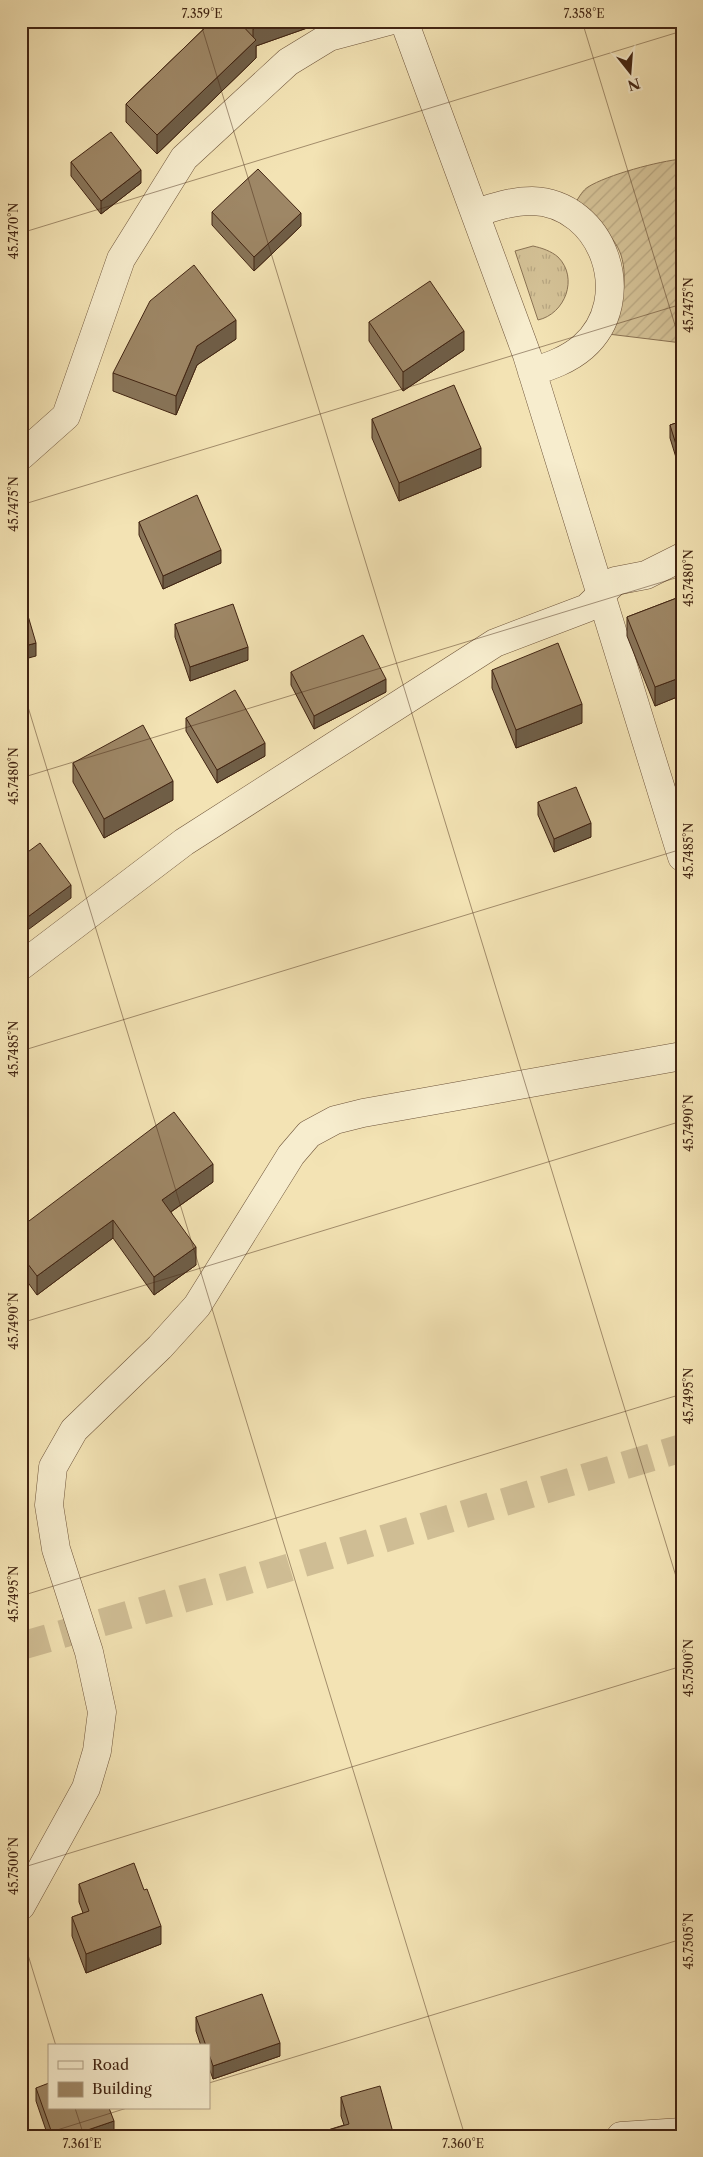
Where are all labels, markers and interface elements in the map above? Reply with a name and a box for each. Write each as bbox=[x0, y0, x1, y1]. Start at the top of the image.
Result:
text: 7.359°E bbox=[182, 6, 222, 21]
text: 7.358°E bbox=[564, 6, 604, 21]
north arrow bbox=[606, 48, 656, 98]
text: N bbox=[625, 74, 642, 95]
text: 45.7470°N bbox=[6, 203, 21, 259]
text: 45.7475°N bbox=[681, 277, 696, 333]
text: 45.7475°N bbox=[6, 476, 21, 532]
text: 45.7480°N bbox=[681, 549, 696, 607]
text: 45.7480°N bbox=[6, 747, 21, 805]
text: 45.7485°N bbox=[681, 823, 696, 879]
text: 45.7485°N bbox=[6, 1021, 21, 1077]
text: 45.7490°N bbox=[681, 1094, 696, 1152]
text: 45.7490°N bbox=[6, 1292, 21, 1350]
text: 45.7495°N bbox=[681, 1368, 696, 1424]
text: 45.7495°N bbox=[6, 1566, 21, 1622]
text: 45.7500°N bbox=[681, 1639, 696, 1697]
text: 45.7500°N bbox=[6, 1837, 21, 1895]
text: 45.7505°N bbox=[681, 1912, 696, 1969]
legend bbox=[48, 2044, 210, 2110]
text: Road bbox=[92, 2055, 129, 2074]
text: Building bbox=[92, 2079, 152, 2098]
text: 7.361°E bbox=[62, 2136, 102, 2151]
text: 7.360°E bbox=[442, 2136, 484, 2151]

